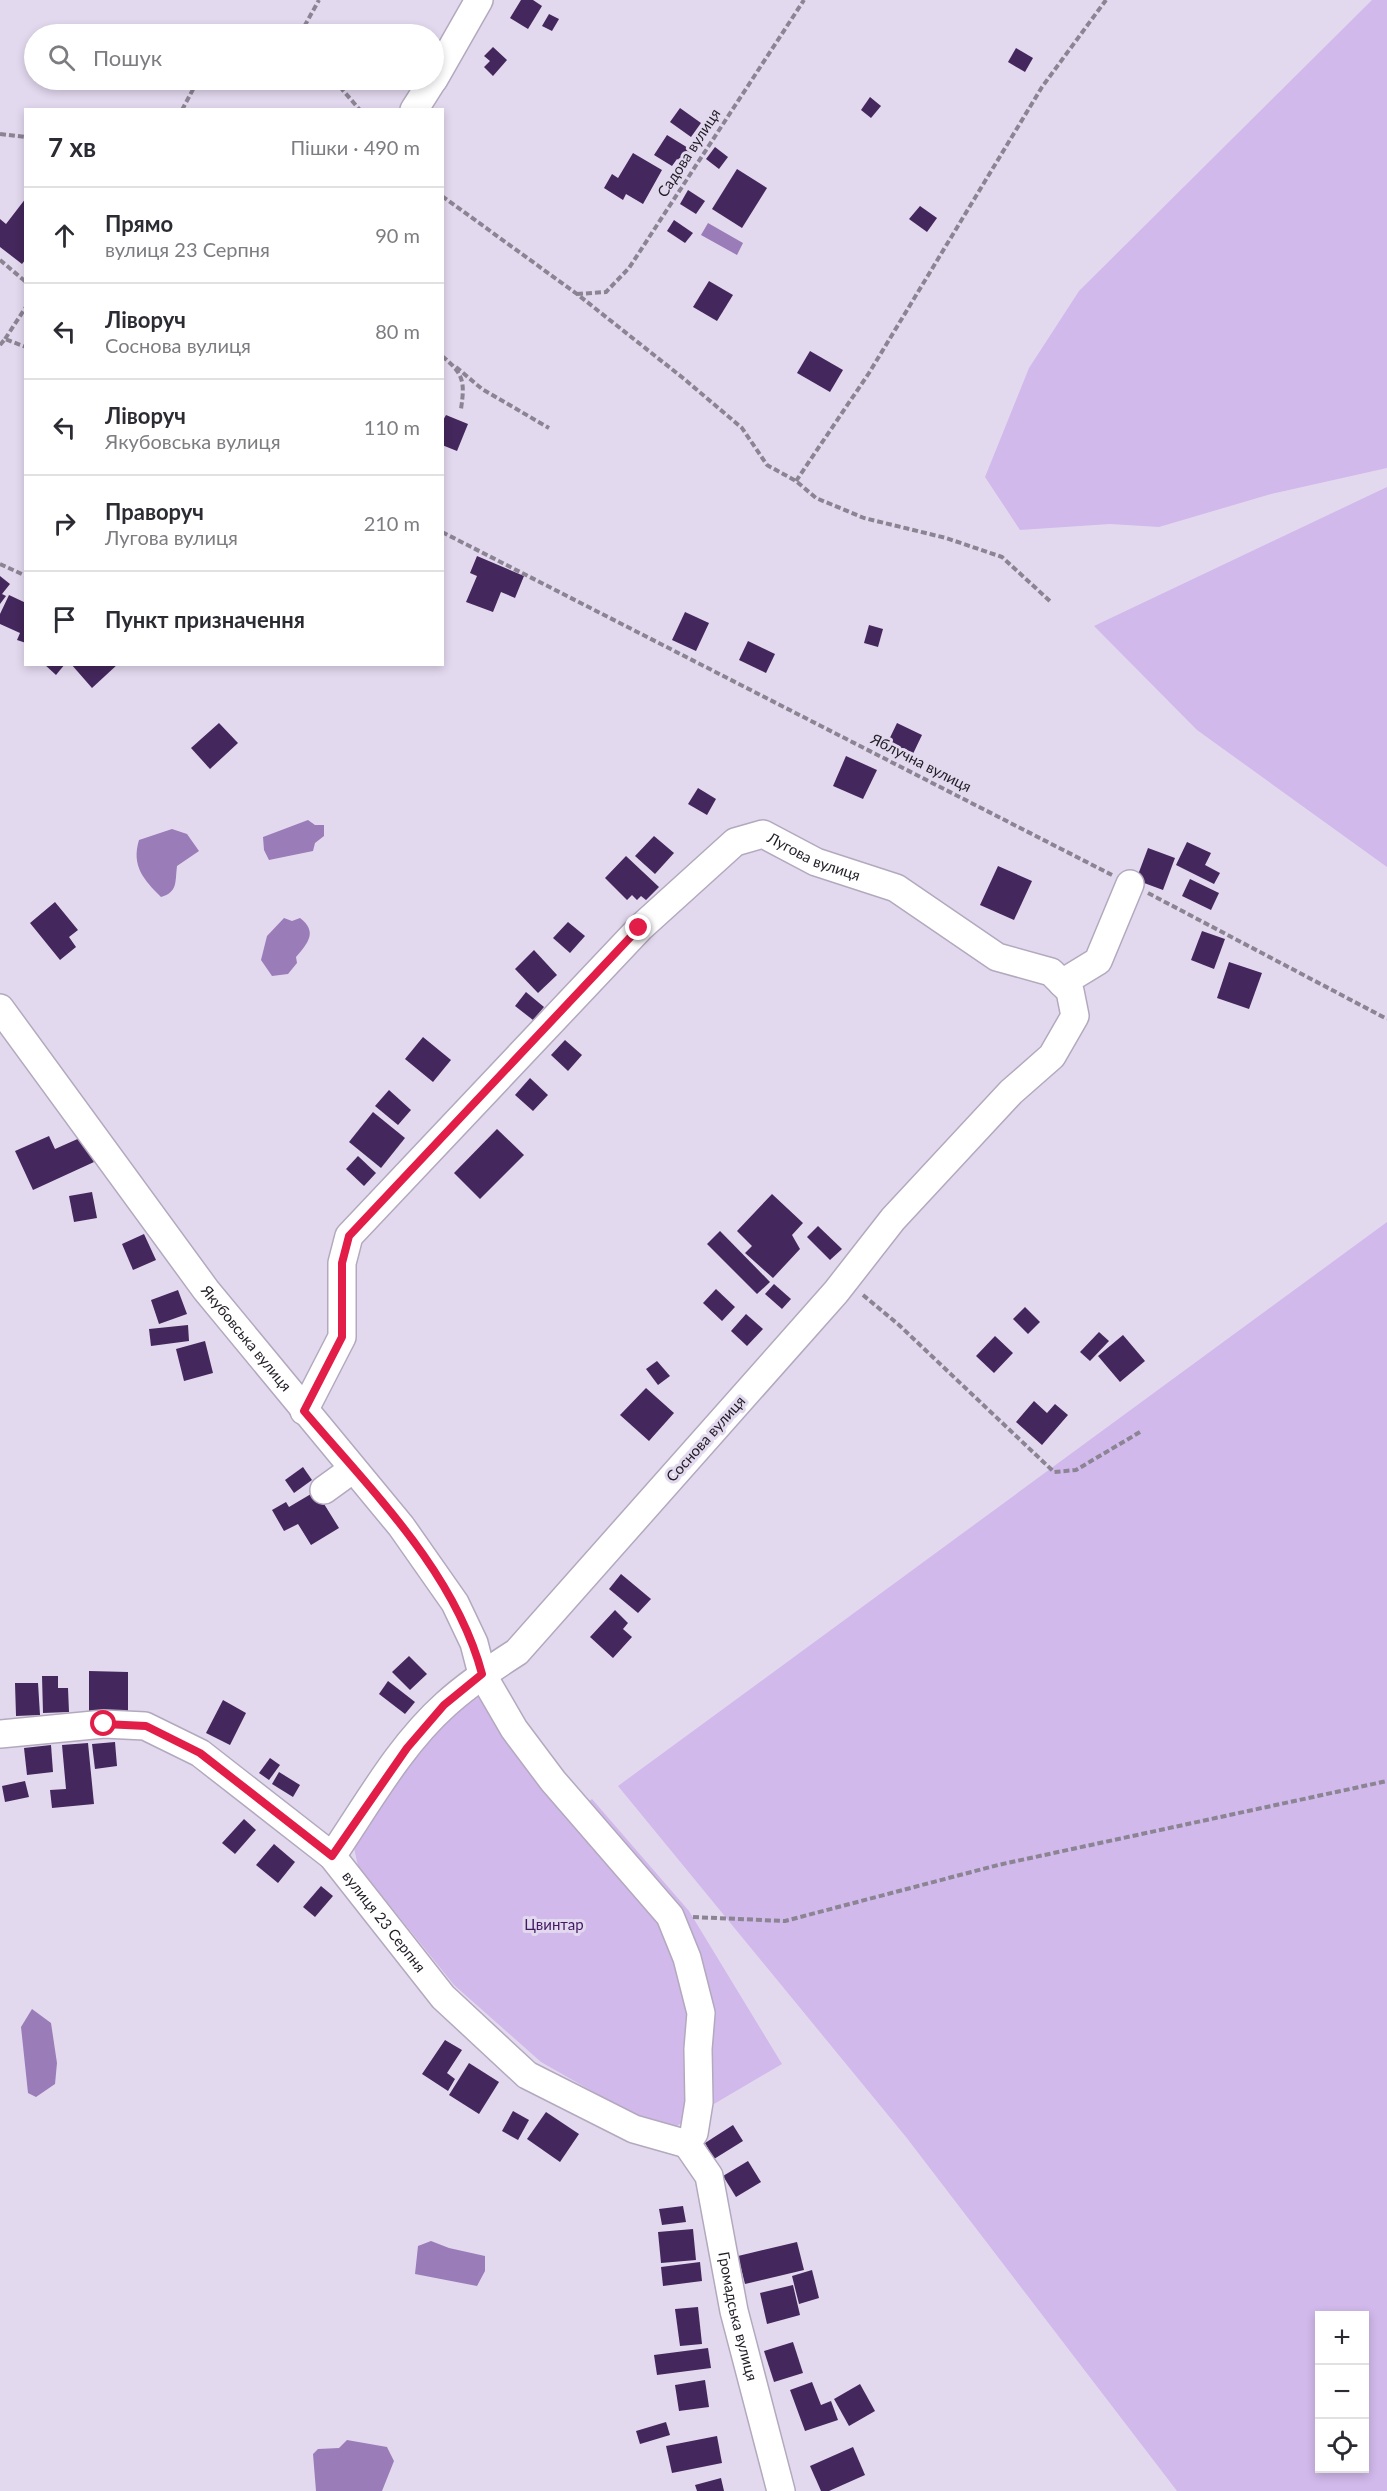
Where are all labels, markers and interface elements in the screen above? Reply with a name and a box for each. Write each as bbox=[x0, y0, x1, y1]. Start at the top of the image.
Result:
search box bbox=[24, 24, 444, 90]
icon: search bbox=[45, 41, 78, 74]
text: Пошук bbox=[93, 44, 162, 71]
street label: Садова вулиця bbox=[653, 105, 723, 200]
text: 7 хв bbox=[48, 131, 96, 163]
text: Пішки · 490 m bbox=[291, 135, 420, 159]
text: Прямо bbox=[105, 210, 173, 237]
icon: ahead bbox=[48, 219, 81, 252]
text: 90 m bbox=[375, 223, 420, 247]
text: вулиця 23 Серпня bbox=[105, 237, 270, 261]
text: Ліворуч bbox=[105, 306, 186, 333]
icon: left bbox=[48, 315, 81, 348]
text: 80 m bbox=[375, 319, 420, 343]
text: Соснова вулиця bbox=[105, 333, 251, 357]
text: Ліворуч bbox=[105, 402, 186, 429]
icon: left bbox=[48, 411, 81, 444]
text: 110 m bbox=[364, 415, 420, 439]
text: Якубовська вулиця bbox=[105, 429, 281, 453]
text: Праворуч bbox=[105, 498, 204, 525]
icon: right bbox=[48, 507, 81, 540]
text: 210 m bbox=[364, 511, 420, 535]
text: Лугова вулиця bbox=[105, 525, 238, 549]
icon: arrive bbox=[48, 603, 81, 636]
text: Пункт призначення bbox=[105, 606, 305, 633]
street label: Яблучна вулиця bbox=[867, 729, 975, 795]
street label: Лугова вулиця bbox=[764, 828, 863, 884]
route end bbox=[625, 914, 651, 940]
street label: Якубовська вулиця bbox=[197, 1280, 296, 1394]
street label: Соснова вулиця bbox=[662, 1392, 749, 1485]
route start bbox=[90, 1710, 116, 1736]
street label: вулиця 23 Серпня bbox=[339, 1867, 430, 1975]
park label: Цвинтар bbox=[524, 1915, 584, 1933]
street label: Громадська вулиця bbox=[715, 2250, 762, 2383]
map controls bbox=[1315, 2311, 1369, 2473]
button: + bbox=[1315, 2311, 1369, 2365]
button: − bbox=[1315, 2365, 1369, 2419]
button: locate bbox=[1315, 2419, 1369, 2473]

